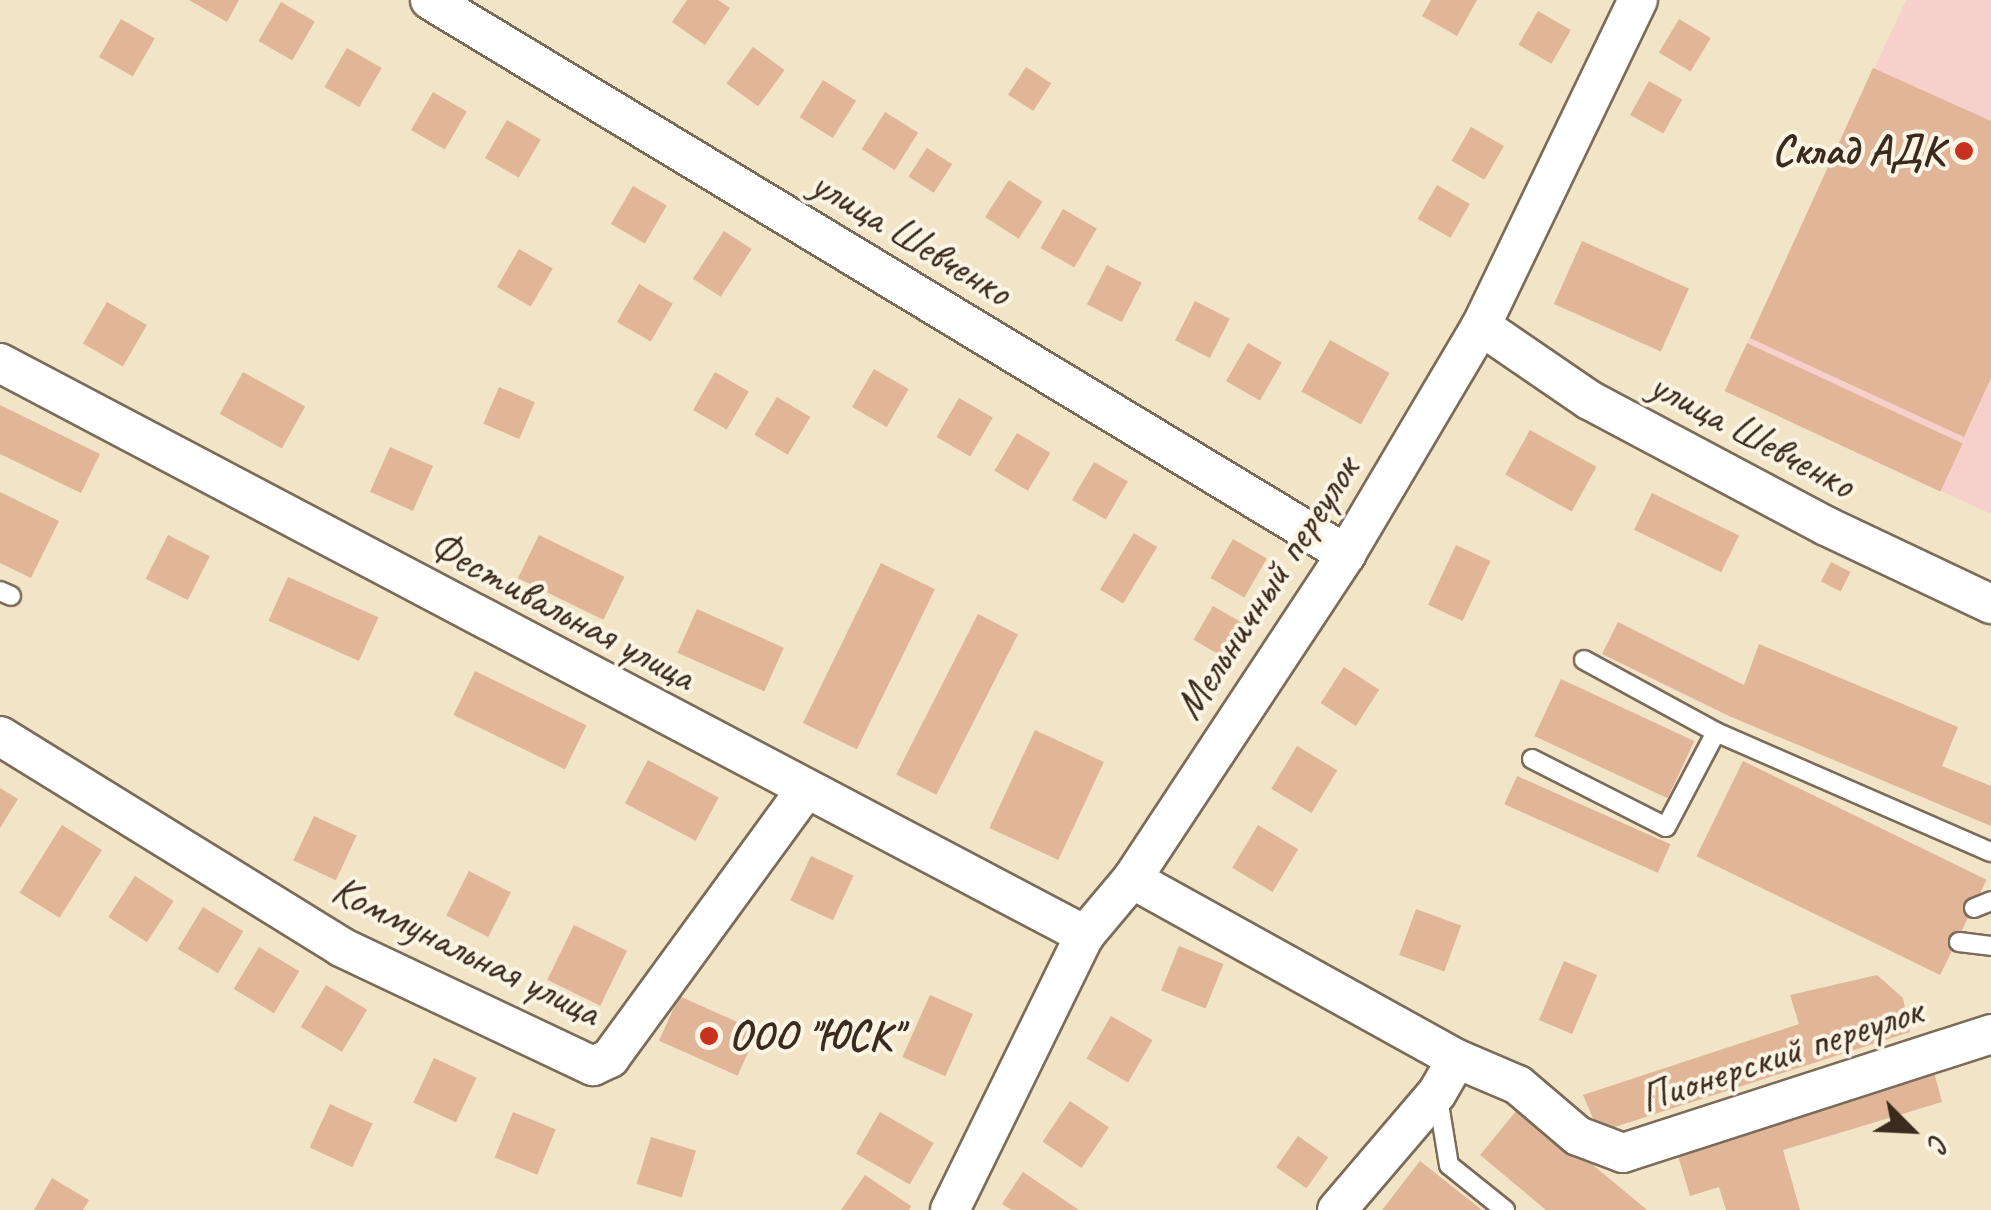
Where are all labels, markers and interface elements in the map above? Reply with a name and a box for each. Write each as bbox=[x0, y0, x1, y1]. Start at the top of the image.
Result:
place label: Склад АДК bbox=[1772, 126, 1944, 176]
marker: Склад АДК bbox=[1953, 140, 1975, 162]
street label: улица Шевченко bbox=[801, 158, 1021, 318]
street label: улица Шевченко bbox=[1640, 360, 1864, 510]
street label: Мельничный переулок bbox=[1163, 447, 1371, 729]
street label: Фестивальная улица bbox=[419, 519, 705, 703]
street label: Коммунальная улица bbox=[322, 864, 610, 1038]
street label: Пионерский переулок bbox=[1634, 986, 1928, 1124]
place label: ООО "ЮСК" bbox=[729, 1011, 901, 1061]
marker: ООО "ЮСК" bbox=[698, 1025, 720, 1047]
north arrow bbox=[1861, 1080, 1961, 1180]
text: С bbox=[1920, 1129, 1958, 1156]

